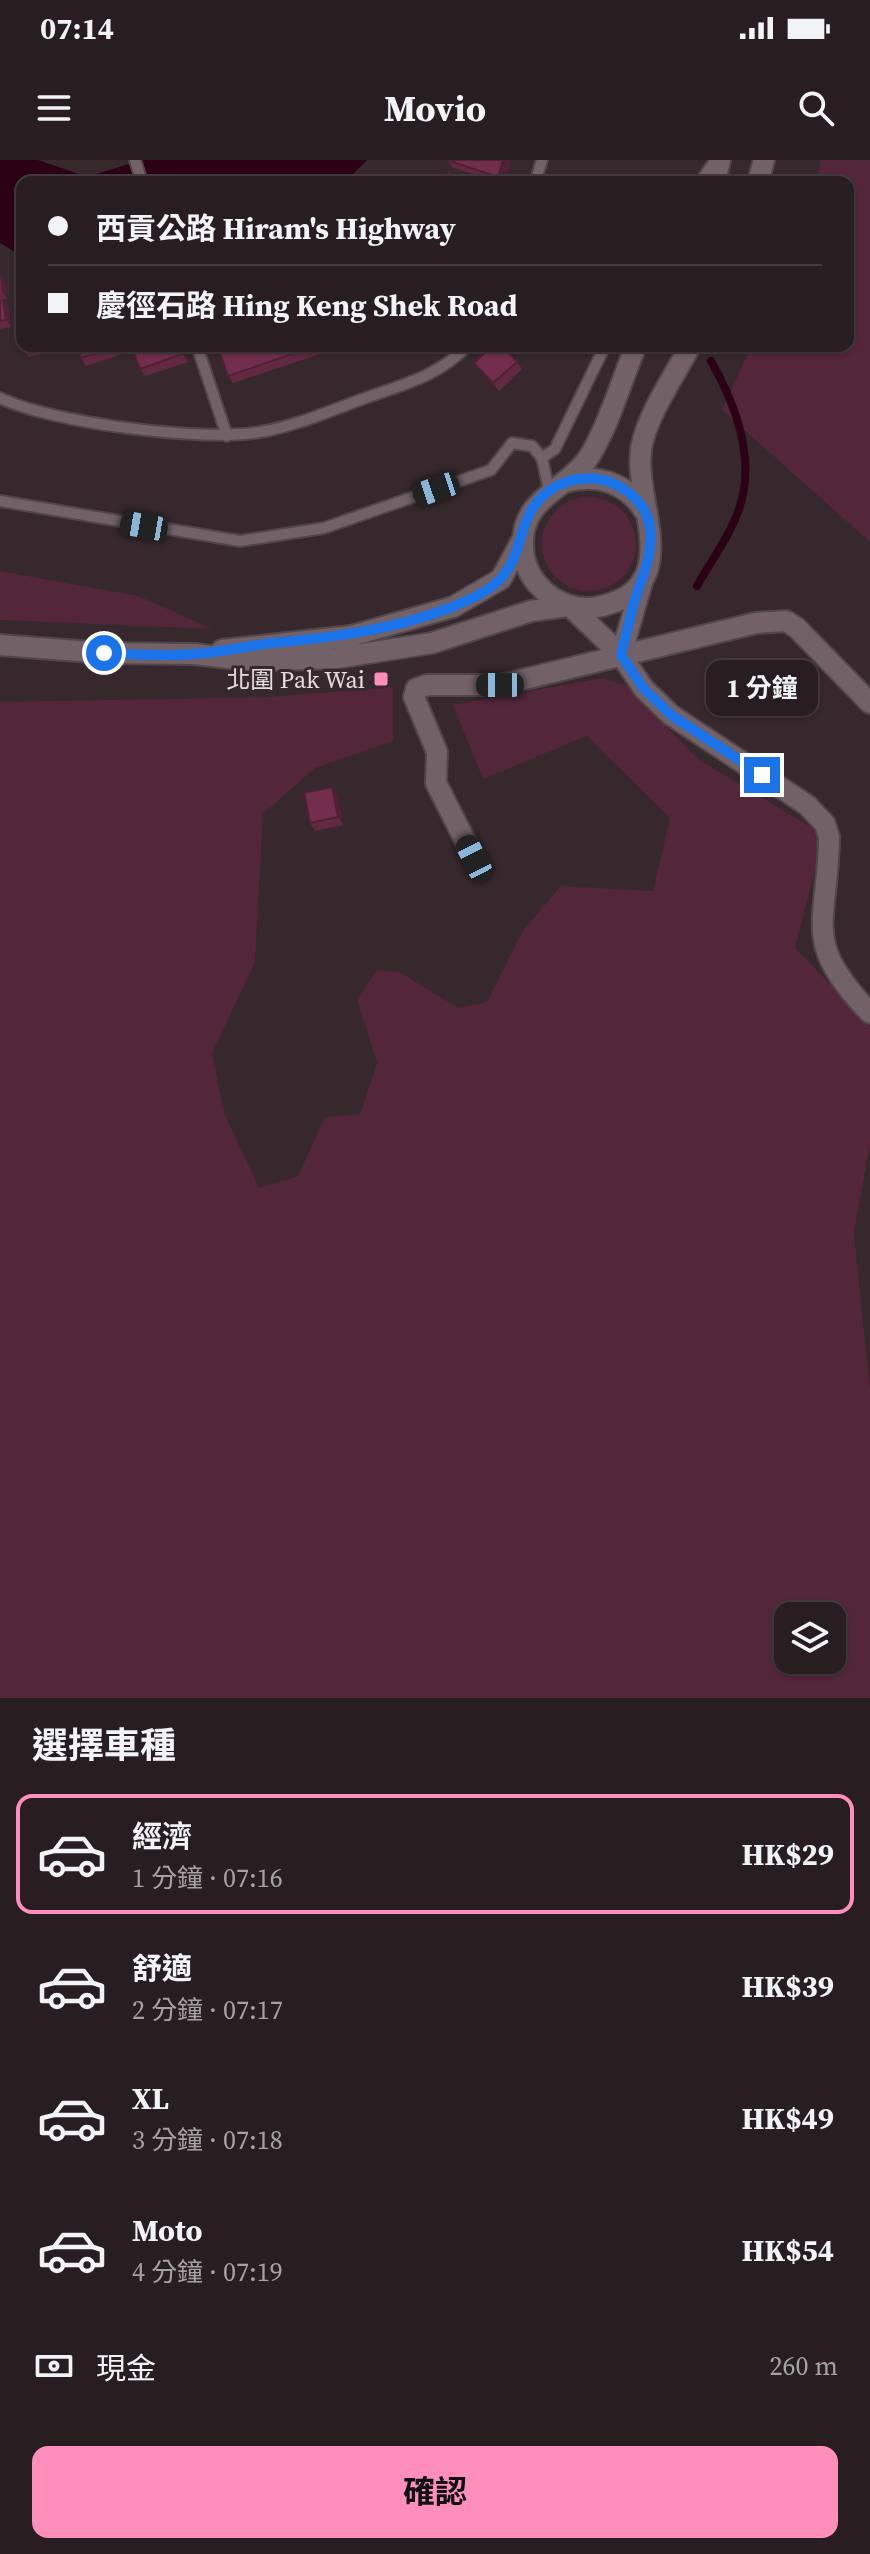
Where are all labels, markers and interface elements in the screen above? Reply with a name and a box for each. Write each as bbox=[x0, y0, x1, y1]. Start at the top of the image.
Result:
text: 07:14 bbox=[40, 8, 114, 49]
text: Movio bbox=[384, 84, 486, 133]
icon: menu bbox=[32, 86, 76, 130]
icon: search bbox=[794, 86, 838, 130]
text: 西貢公路 Hiram's Highway bbox=[96, 208, 456, 249]
text: 慶徑石路 Hing Keng Shek Road bbox=[96, 285, 518, 326]
car bbox=[409, 470, 463, 508]
car bbox=[118, 510, 170, 542]
route start bbox=[86, 635, 122, 671]
callout: 1 分鐘 bbox=[706, 659, 818, 715]
place label: 北圍 Pak Wai bbox=[226, 663, 365, 696]
marker: 北圍 Pak Wai bbox=[372, 670, 390, 688]
text: 1 分鐘 bbox=[726, 670, 798, 706]
car bbox=[476, 673, 524, 697]
route end bbox=[744, 757, 780, 793]
car bbox=[452, 831, 496, 885]
map controls bbox=[774, 1602, 846, 1674]
button: layers bbox=[774, 1602, 846, 1674]
text: 選擇車種 bbox=[32, 1721, 176, 1770]
text: 經濟 bbox=[132, 1816, 192, 1857]
icon: car bbox=[36, 1818, 108, 1890]
text: HK$29 bbox=[741, 1834, 834, 1875]
text: 1 分鐘 · 07:16 bbox=[132, 1860, 283, 1896]
text: 舒適 bbox=[132, 1948, 192, 1989]
icon: car bbox=[36, 1950, 108, 2022]
text: HK$39 bbox=[741, 1966, 834, 2007]
text: 2 分鐘 · 07:17 bbox=[132, 1992, 283, 2028]
text: XL bbox=[132, 2078, 169, 2119]
icon: car bbox=[36, 2082, 108, 2154]
text: HK$49 bbox=[741, 2098, 834, 2139]
text: 3 分鐘 · 07:18 bbox=[132, 2122, 283, 2158]
text: Moto bbox=[132, 2210, 203, 2251]
icon: car bbox=[36, 2214, 108, 2286]
text: HK$54 bbox=[741, 2230, 834, 2271]
text: 4 分鐘 · 07:19 bbox=[132, 2254, 283, 2290]
icon: cash bbox=[32, 2344, 76, 2388]
text: 現金 bbox=[96, 2348, 156, 2389]
text: 260 m bbox=[770, 2348, 838, 2384]
button: 確認 bbox=[32, 2446, 838, 2538]

